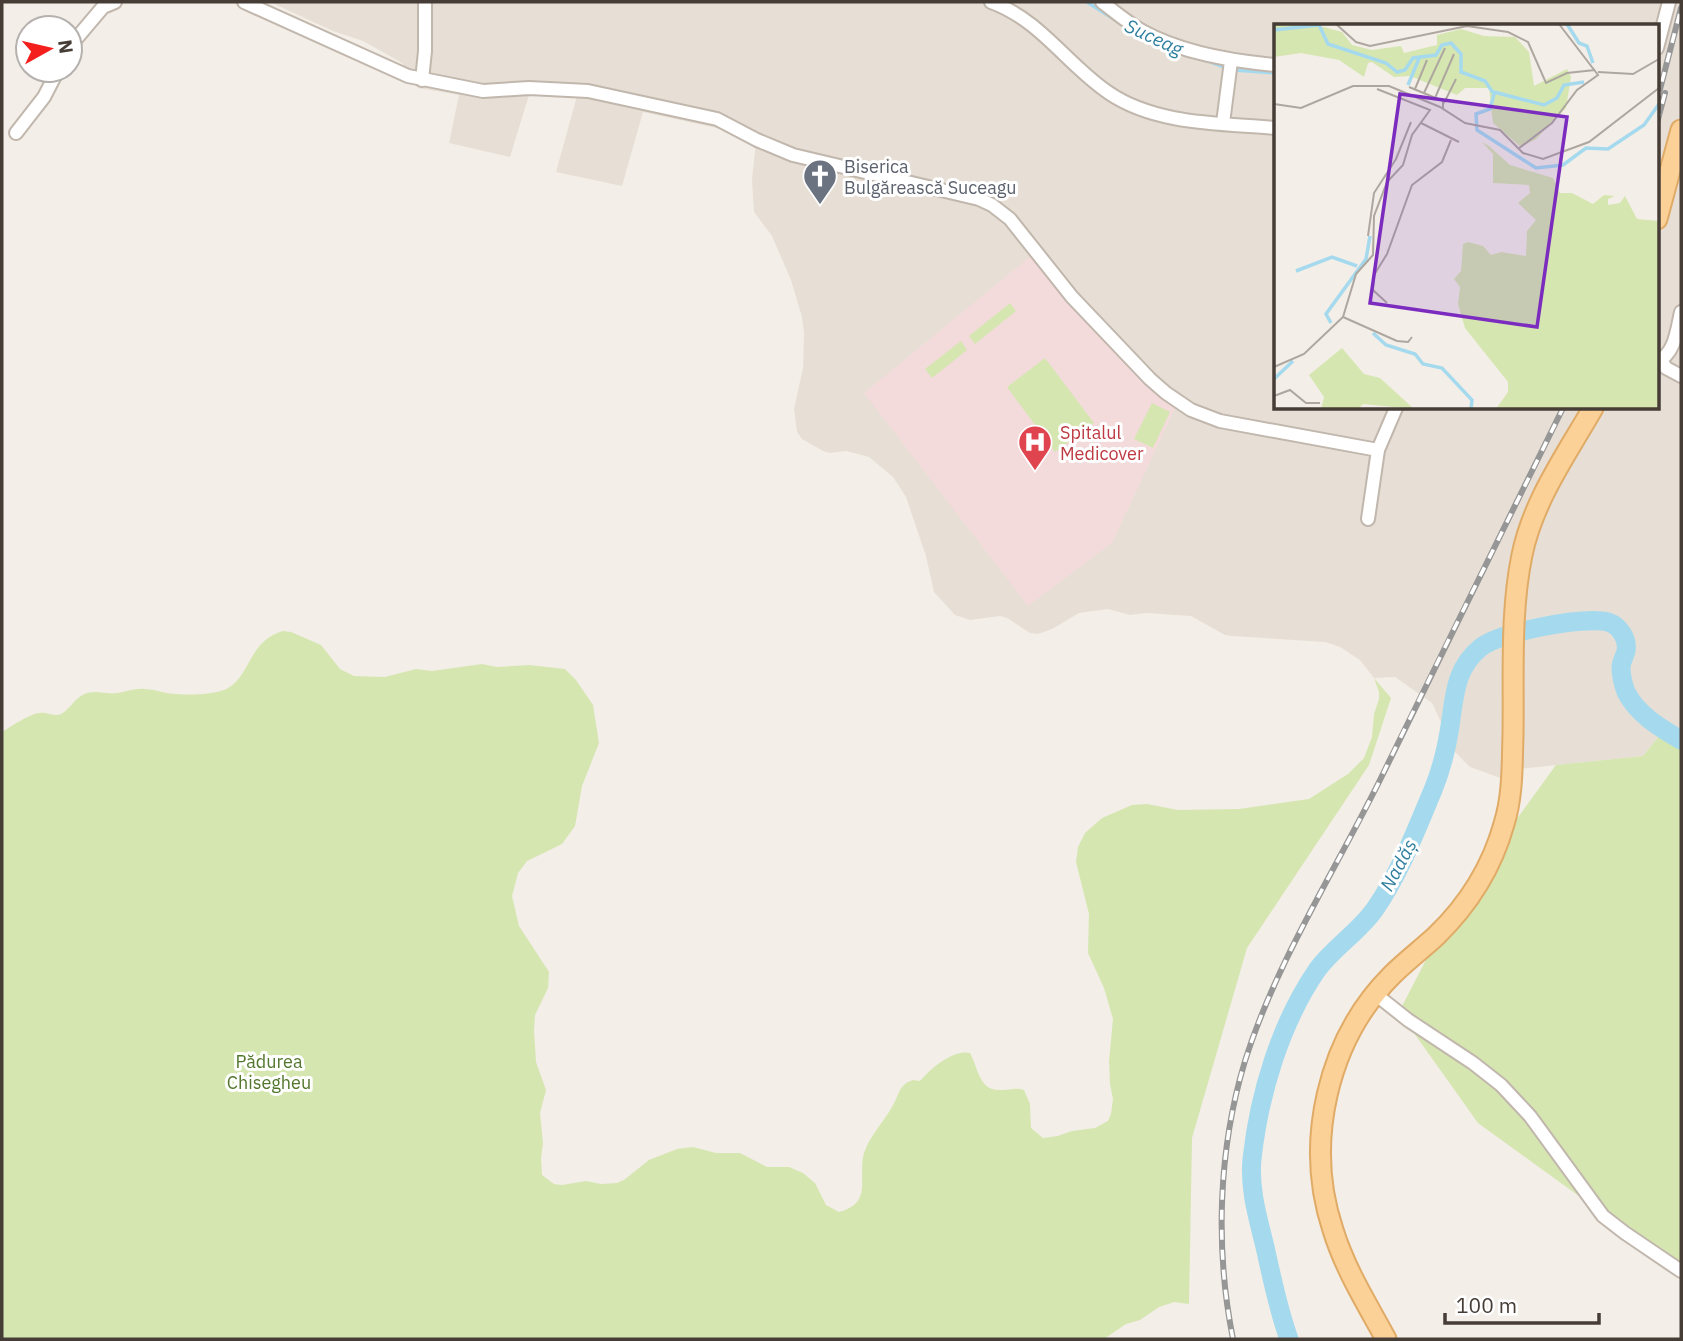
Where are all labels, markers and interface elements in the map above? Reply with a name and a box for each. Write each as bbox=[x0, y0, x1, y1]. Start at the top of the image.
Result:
water label: Suceag bbox=[1121, 13, 1188, 61]
north arrow bbox=[14, 14, 84, 84]
inset map bbox=[1274, 24, 1658, 410]
text: N bbox=[53, 38, 79, 55]
place label: Biserica Bulgărească Suceagu bbox=[844, 155, 1016, 199]
church icon: Biserica Bulgărească Suceagu bbox=[801, 157, 839, 206]
place label: Spitalul Medicover bbox=[1060, 421, 1144, 465]
hospital icon: Spitalul Medicover bbox=[1016, 423, 1054, 472]
water label: Nadăș bbox=[1374, 835, 1422, 895]
park label: Pădurea Chisegheu bbox=[227, 1050, 311, 1094]
scale bar bbox=[1445, 1282, 1599, 1326]
text: 100 m bbox=[1456, 1291, 1517, 1319]

